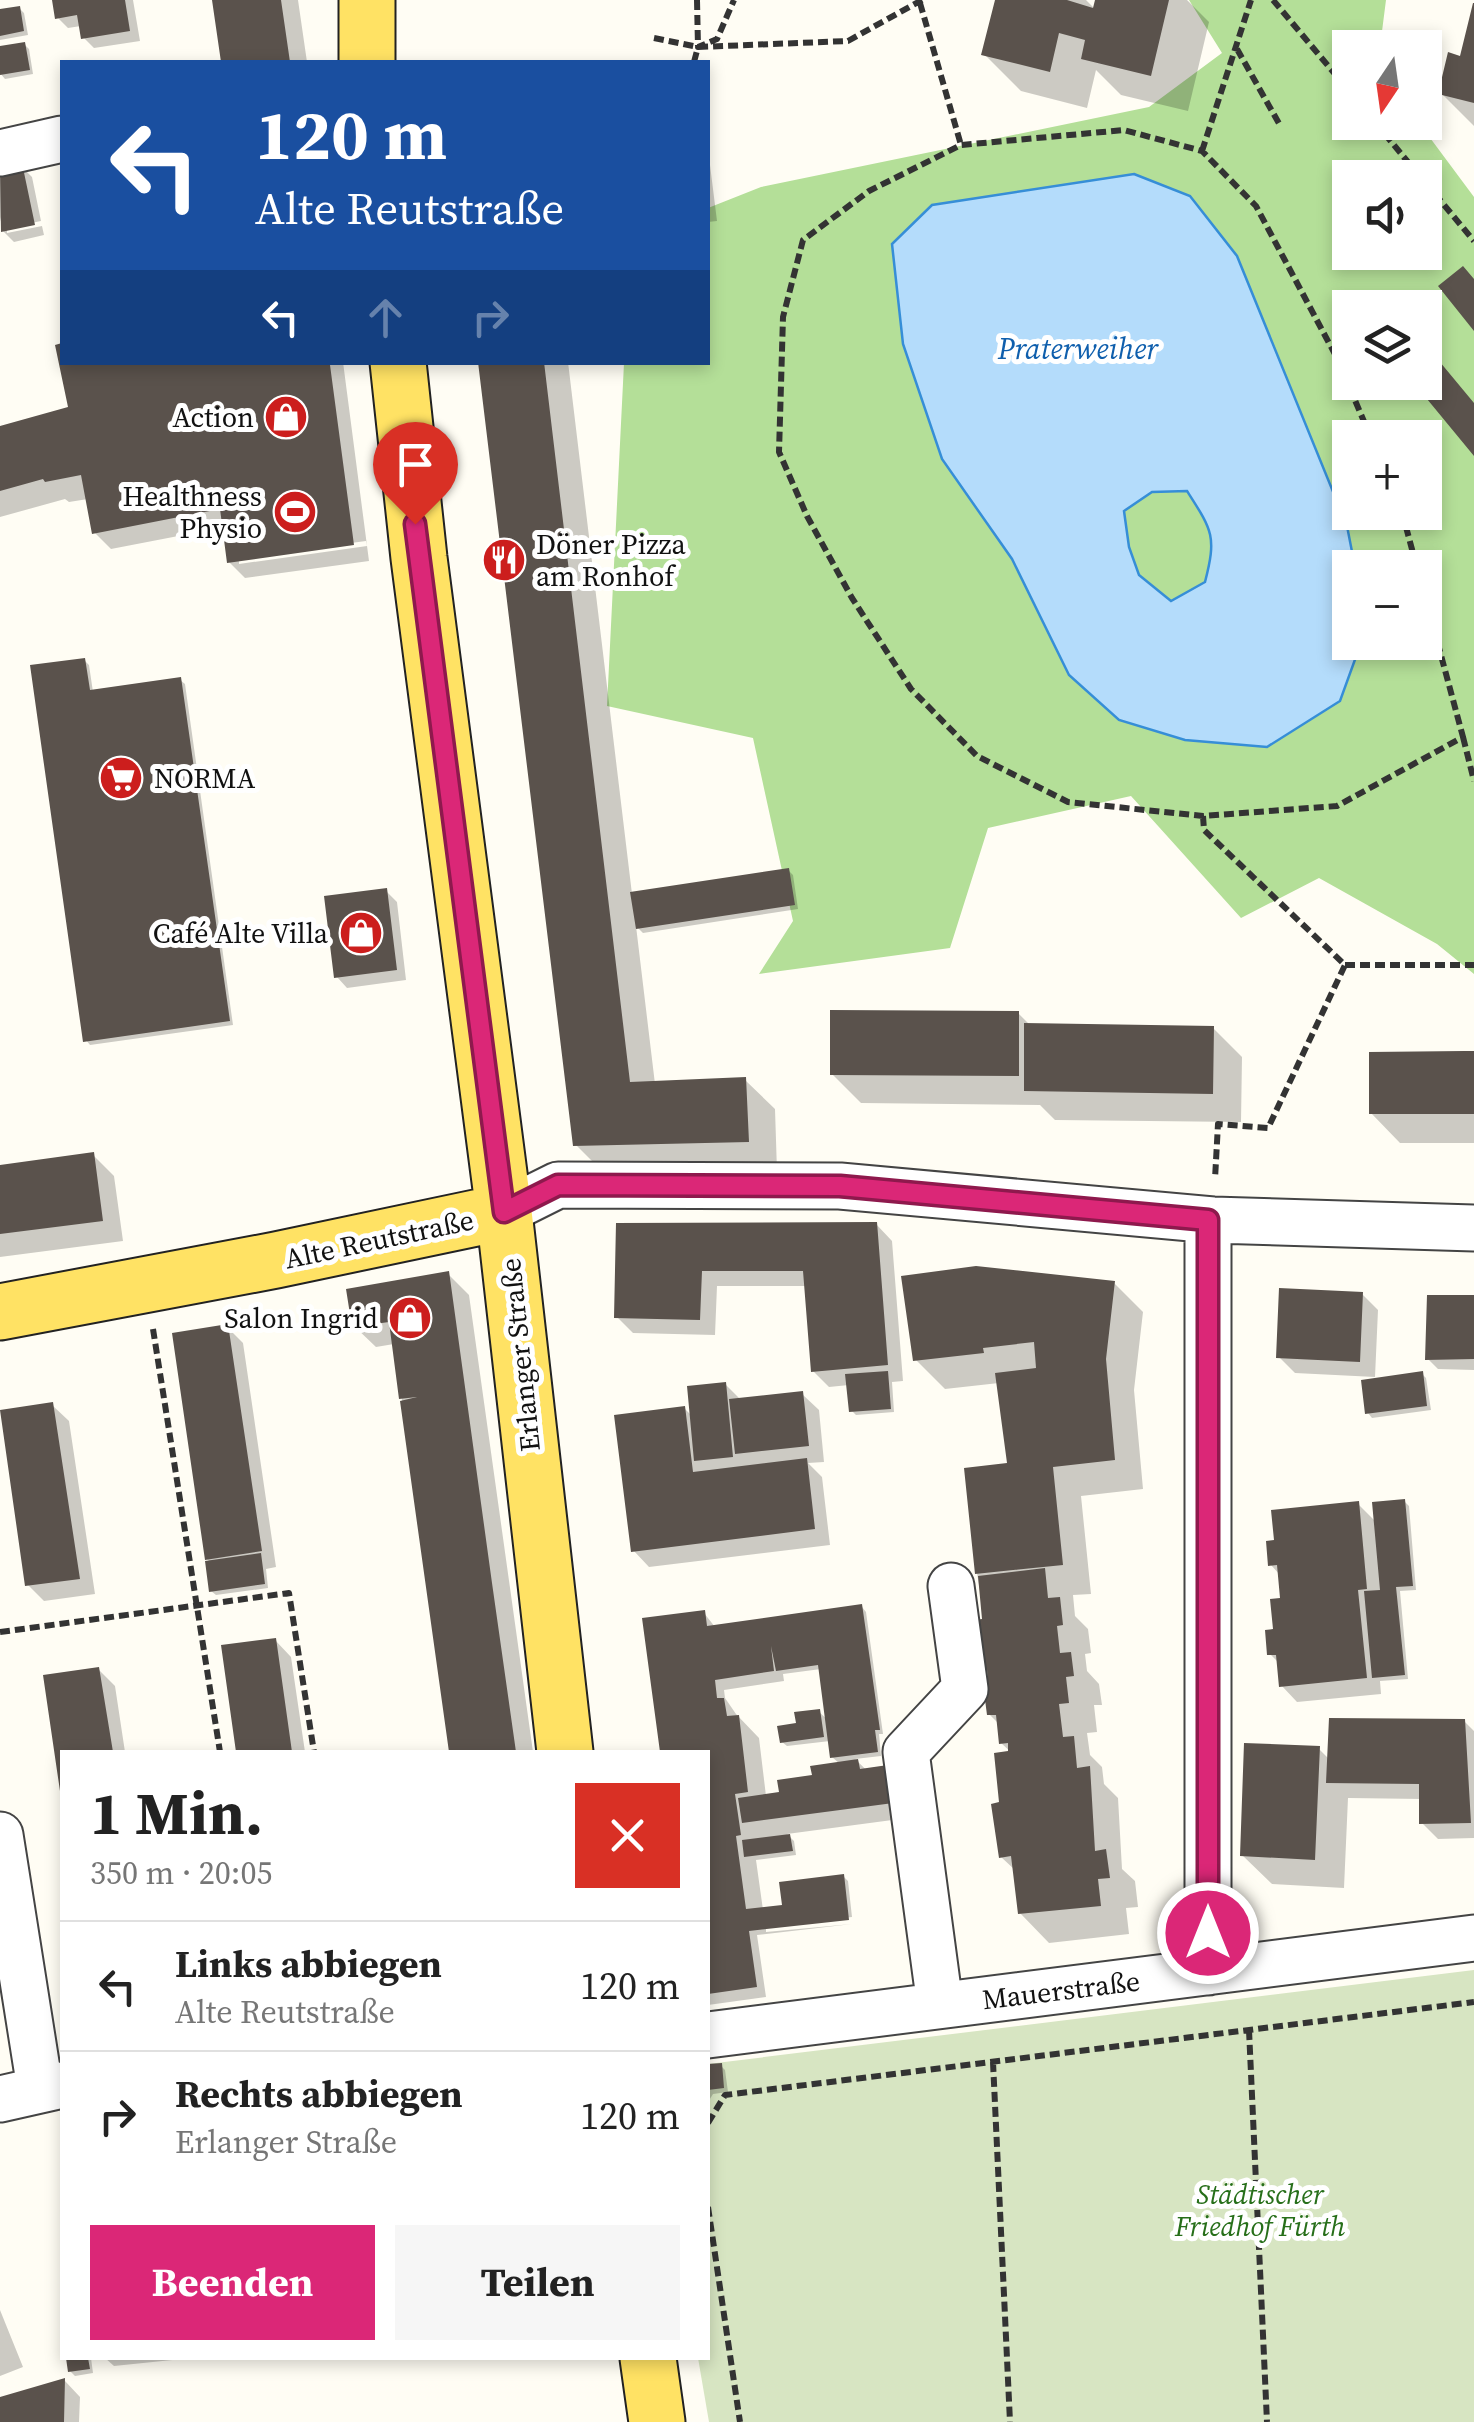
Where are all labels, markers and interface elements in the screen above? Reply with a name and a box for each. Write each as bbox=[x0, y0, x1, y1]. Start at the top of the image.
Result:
north arrow bbox=[1332, 30, 1442, 140]
map controls bbox=[1332, 30, 1442, 660]
text: 120 m bbox=[255, 86, 447, 182]
icon: left bbox=[90, 100, 220, 230]
button: sound bbox=[1332, 160, 1442, 270]
text: Alte Reutstraße bbox=[255, 177, 564, 239]
icon: left bbox=[253, 290, 308, 345]
icon: ahead bbox=[358, 290, 413, 345]
icon: right bbox=[463, 290, 518, 345]
button: layers bbox=[1332, 290, 1442, 400]
water label: Praterweiher bbox=[997, 328, 1159, 369]
shop icon: Action bbox=[263, 394, 309, 440]
place label: Action bbox=[173, 398, 254, 436]
button: + bbox=[1332, 420, 1442, 530]
pin bbox=[373, 422, 458, 525]
icon: arrive bbox=[388, 437, 443, 492]
place label: Healthness Physio bbox=[122, 477, 262, 547]
sports icon: Healthness Physio bbox=[272, 489, 318, 535]
place label: Döner Pizza am Ronhof bbox=[536, 525, 687, 595]
restaurant icon: Döner Pizza am Ronhof bbox=[481, 537, 527, 583]
button: − bbox=[1332, 550, 1442, 660]
supermarket icon: NORMA bbox=[98, 755, 144, 801]
place label: NORMA bbox=[154, 759, 256, 797]
shop icon: Café Alte Villa bbox=[338, 910, 384, 956]
place label: Café Alte Villa bbox=[153, 914, 329, 952]
street label: Alte Reutstraße bbox=[281, 1200, 477, 1278]
street label: Erlanger Straße bbox=[491, 1256, 549, 1454]
shop icon: Salon Ingrid bbox=[387, 1295, 433, 1341]
place label: Salon Ingrid bbox=[224, 1299, 378, 1337]
text: 1 Min. bbox=[90, 1772, 263, 1854]
button: close bbox=[575, 1783, 680, 1888]
text: 350 m · 20:05 bbox=[90, 1851, 272, 1895]
position arrow bbox=[1156, 1881, 1260, 1985]
text: Links abbiegen bbox=[175, 1938, 442, 1990]
icon: left bbox=[90, 1959, 145, 2014]
text: 120 m bbox=[580, 1960, 680, 2012]
street label: Mauerstraße bbox=[980, 1961, 1142, 2019]
text: Alte Reutstraße bbox=[175, 1990, 395, 2034]
text: Rechts abbiegen bbox=[175, 2068, 463, 2120]
icon: right bbox=[90, 2089, 145, 2144]
text: 120 m bbox=[580, 2090, 680, 2142]
text: Erlanger Straße bbox=[175, 2120, 397, 2164]
park label: Städtischer Friedhof Fürth bbox=[1174, 2175, 1345, 2245]
button: Beenden bbox=[90, 2225, 375, 2340]
button: Teilen bbox=[395, 2225, 680, 2340]

